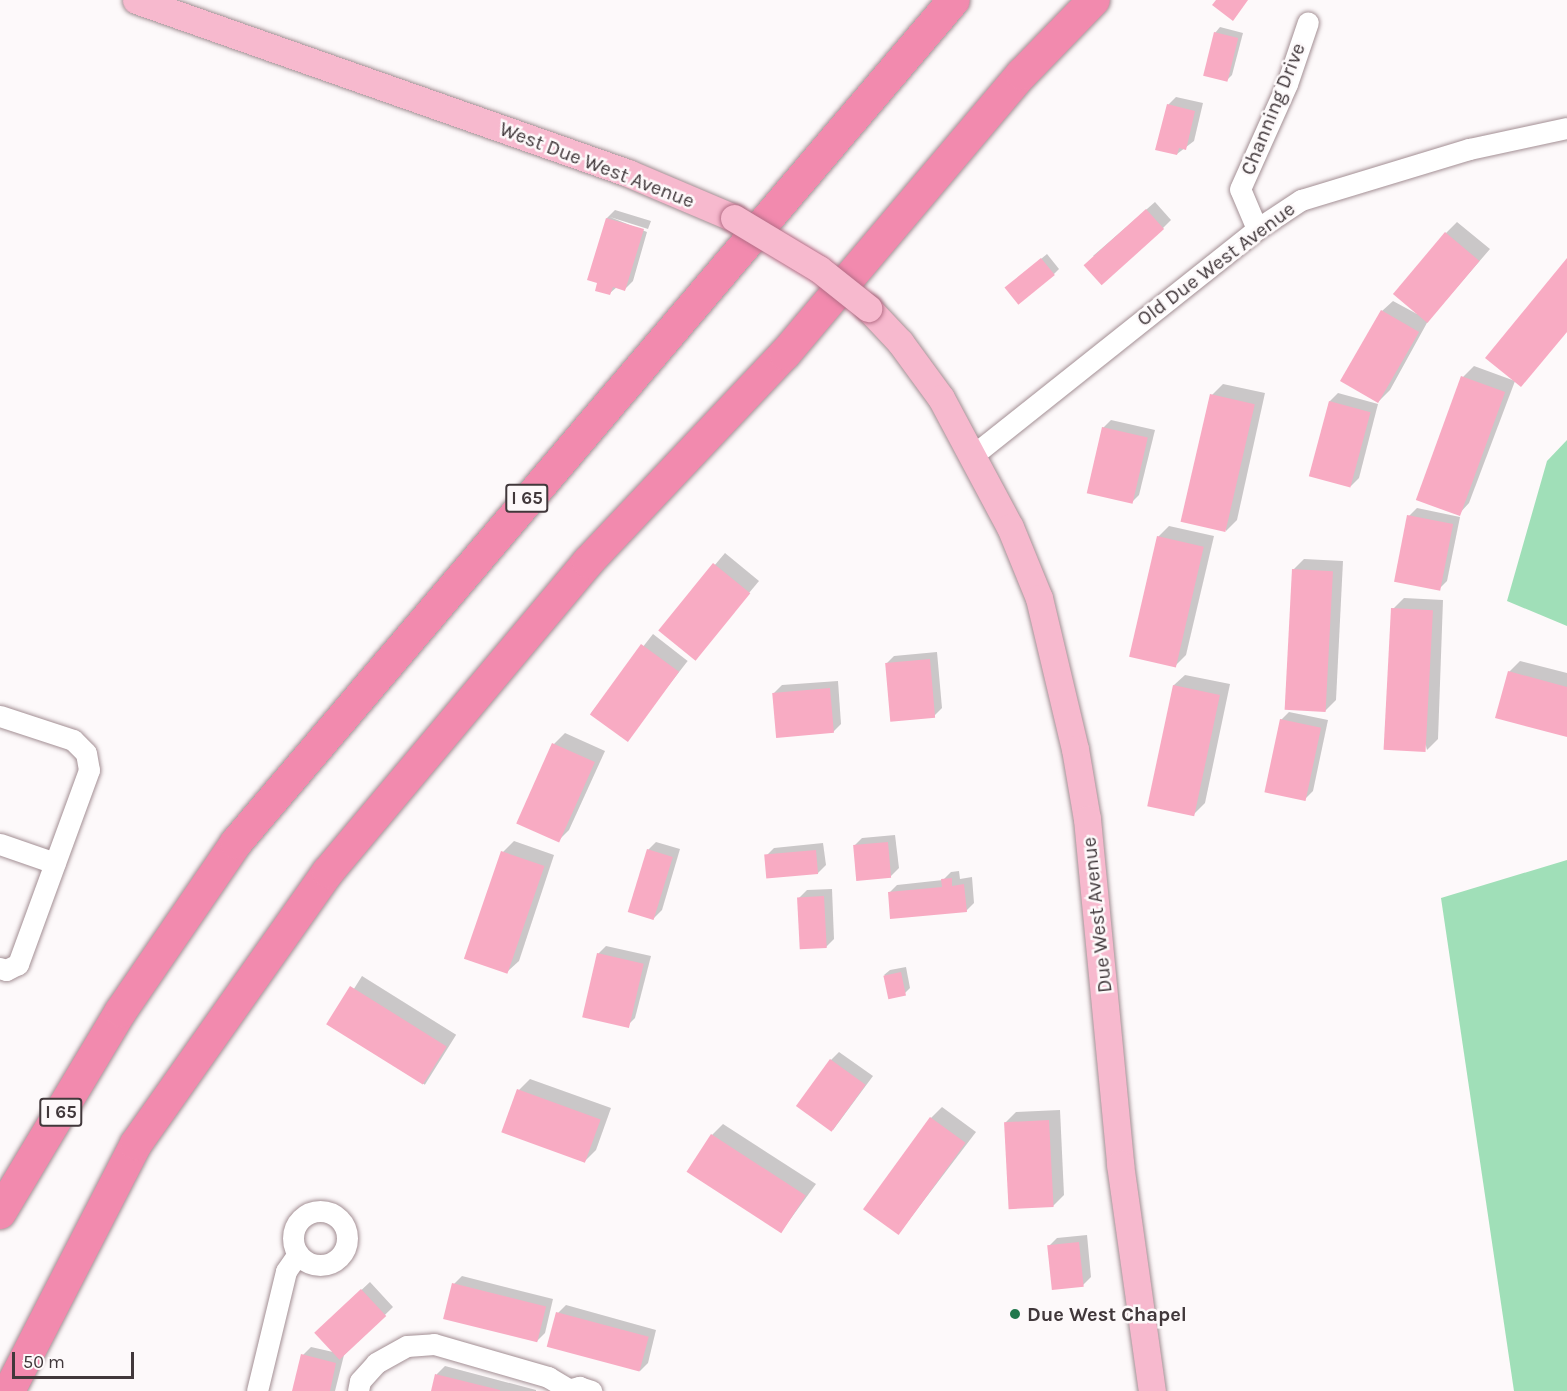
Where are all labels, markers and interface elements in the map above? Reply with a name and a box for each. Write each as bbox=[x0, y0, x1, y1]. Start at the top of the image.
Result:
street label: Channing Drive bbox=[1236, 39, 1310, 179]
street label: West Due West Avenue bbox=[496, 117, 698, 213]
street label: Old Due West Avenue bbox=[1132, 197, 1300, 331]
road number: I 65 bbox=[504, 483, 550, 513]
street label: Due West Avenue bbox=[1077, 836, 1117, 994]
road number: I 65 bbox=[38, 1097, 84, 1127]
place label: Due West Chapel bbox=[1027, 1302, 1187, 1326]
marker: Due West Chapel bbox=[1008, 1307, 1022, 1321]
scale bar bbox=[15, 1340, 136, 1378]
text: 50 m bbox=[23, 1351, 65, 1373]

